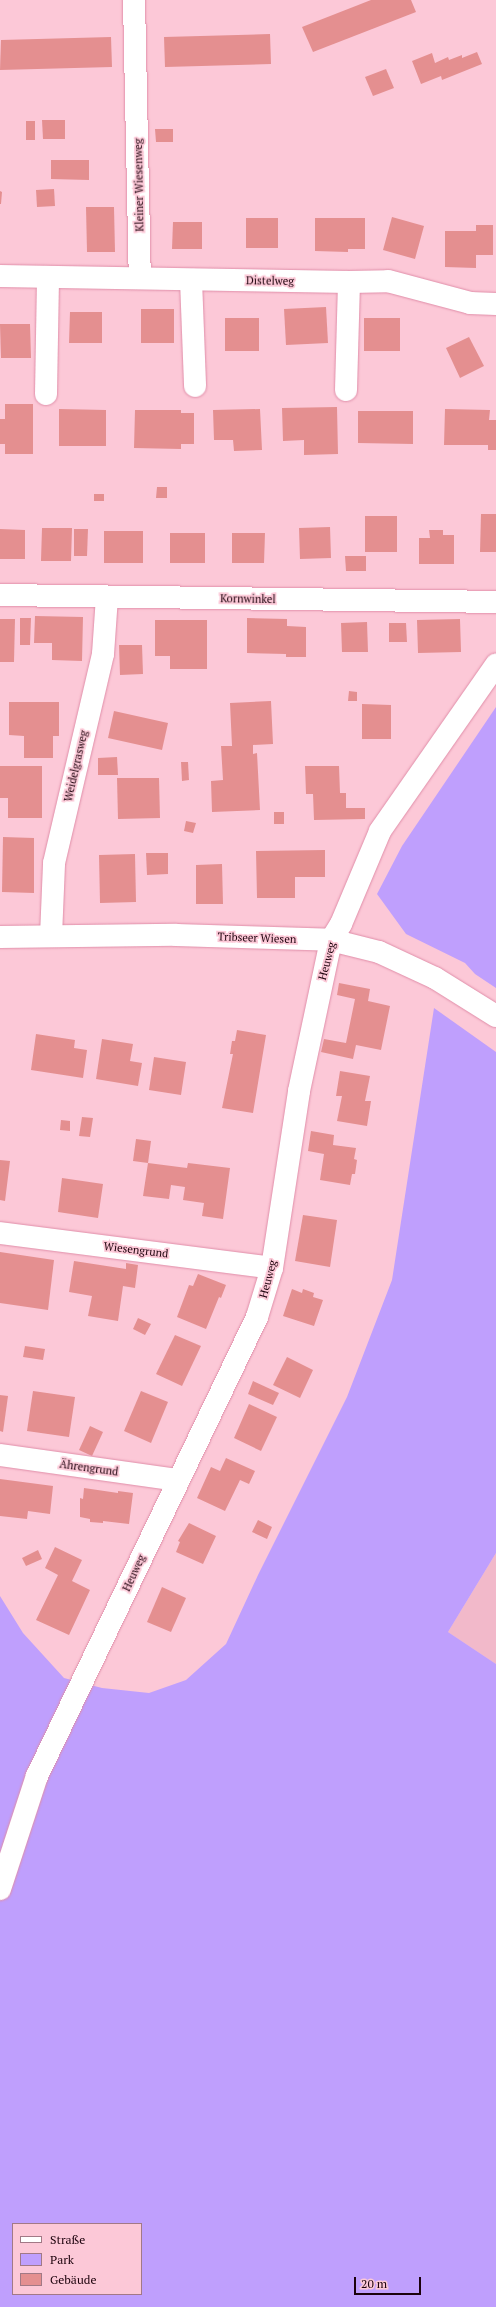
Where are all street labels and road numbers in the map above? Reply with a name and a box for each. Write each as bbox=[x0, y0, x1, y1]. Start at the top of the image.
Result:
street label: Kleiner Wiesenweg bbox=[132, 138, 146, 232]
street label: Distelweg bbox=[246, 274, 294, 288]
street label: Kornwinkel bbox=[220, 592, 276, 606]
street label: Weidelgrasweg bbox=[61, 729, 91, 803]
street label: Tribseer Wiesen bbox=[217, 930, 297, 946]
street label: Heuweg bbox=[316, 940, 338, 982]
street label: Wiesengrund bbox=[103, 1239, 169, 1261]
street label: Heuweg bbox=[257, 1258, 279, 1300]
street label: Ährengrund bbox=[59, 1457, 119, 1479]
street label: Heuweg bbox=[120, 1553, 148, 1593]

